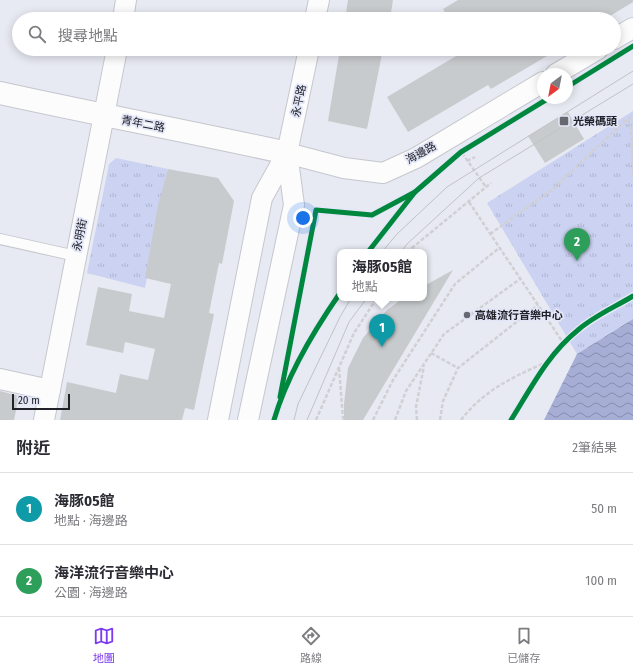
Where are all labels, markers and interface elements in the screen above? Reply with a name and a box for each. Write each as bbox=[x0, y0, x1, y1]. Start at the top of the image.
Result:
search box bbox=[12, 12, 621, 56]
icon: search bbox=[26, 23, 48, 45]
text: 搜尋地點 bbox=[58, 27, 118, 45]
north arrow bbox=[537, 68, 573, 104]
street label: 永平路 bbox=[289, 84, 309, 118]
street label: 青年二路 bbox=[120, 113, 166, 135]
marker: 光榮碼頭 bbox=[558, 115, 570, 127]
place label: 光榮碼頭 bbox=[573, 115, 617, 128]
street label: 海邊路 bbox=[403, 139, 439, 167]
your location bbox=[293, 208, 313, 228]
street label: 永明街 bbox=[70, 218, 90, 252]
pin: 2 bbox=[564, 228, 590, 261]
popup bbox=[337, 249, 427, 301]
text: 海豚05館 bbox=[352, 258, 412, 276]
text: 地點 bbox=[352, 279, 378, 294]
place label: 高雄流行音樂中心 bbox=[475, 309, 563, 322]
marker: 高雄流行音樂中心 bbox=[462, 310, 472, 320]
pin: 1 bbox=[369, 314, 395, 347]
scale bar bbox=[12, 392, 70, 411]
text: 20 m bbox=[18, 394, 40, 407]
text: 附近 bbox=[16, 438, 50, 459]
text: 2筆結果 bbox=[572, 440, 617, 455]
text: 海豚05館 bbox=[54, 492, 115, 510]
text: 1 bbox=[26, 501, 32, 516]
text: 50 m bbox=[591, 501, 617, 516]
text: 地點 · 海邊路 bbox=[54, 513, 128, 528]
text: 海洋流行音樂中心 bbox=[54, 564, 174, 582]
text: 2 bbox=[26, 573, 32, 588]
text: 100 m bbox=[585, 573, 617, 588]
text: 公園 · 海邊路 bbox=[54, 585, 128, 600]
tab: 地圖 bbox=[93, 625, 115, 665]
tab: 路線 bbox=[300, 625, 322, 665]
tab: 已儲存 bbox=[507, 625, 540, 665]

